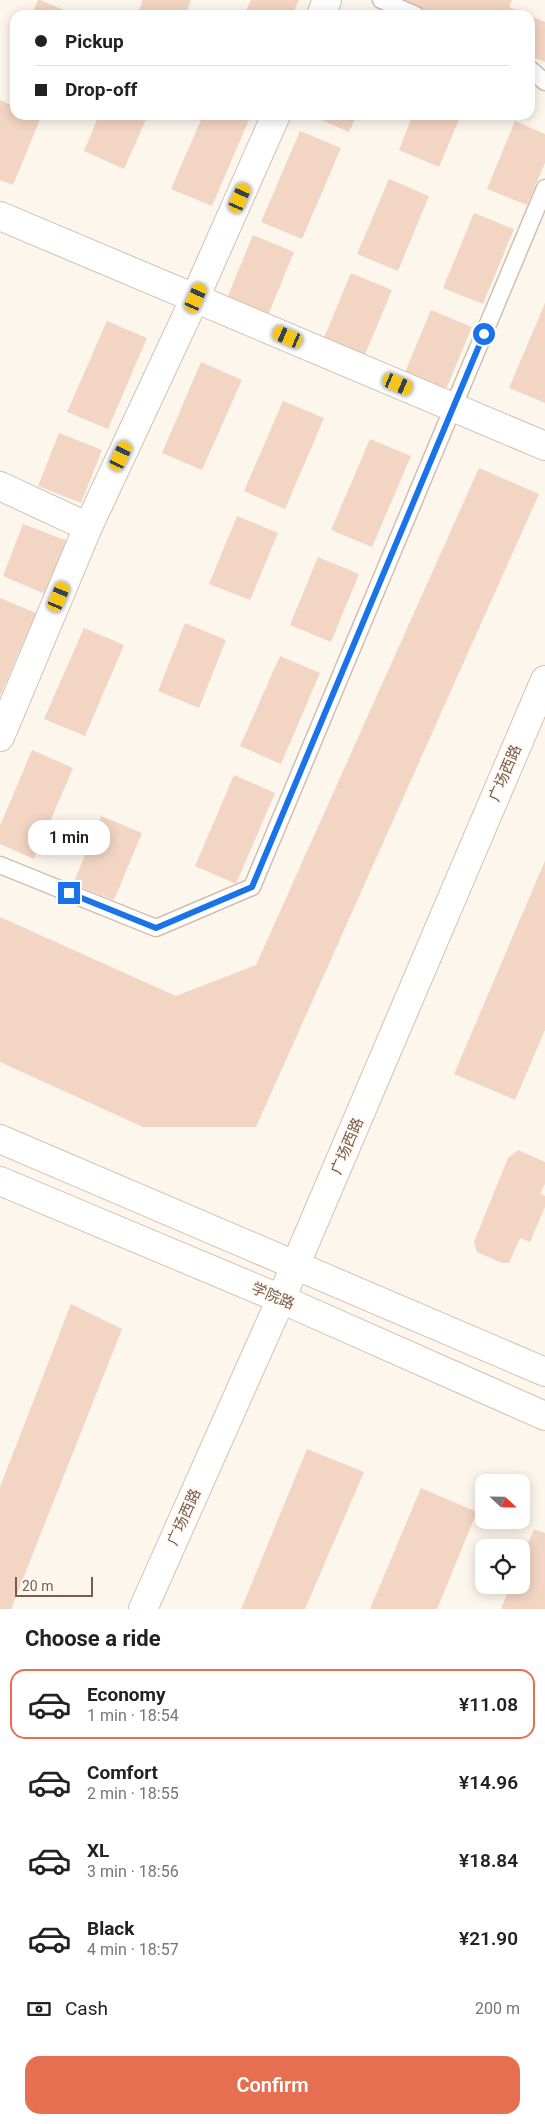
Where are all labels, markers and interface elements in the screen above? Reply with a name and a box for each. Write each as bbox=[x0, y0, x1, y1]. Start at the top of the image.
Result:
text: Pickup bbox=[65, 30, 124, 53]
text: Drop-off bbox=[65, 78, 137, 101]
car bbox=[227, 181, 252, 215]
car bbox=[183, 281, 208, 315]
route start bbox=[473, 323, 495, 345]
car bbox=[271, 324, 304, 350]
car bbox=[381, 371, 414, 397]
car bbox=[107, 439, 134, 473]
car bbox=[46, 580, 71, 614]
street label: 广场西路 bbox=[485, 742, 525, 804]
callout: 1 min bbox=[28, 820, 110, 856]
text: 1 min bbox=[49, 828, 89, 847]
route end bbox=[58, 882, 80, 904]
street label: 广场西路 bbox=[327, 1115, 367, 1177]
street label: 学院路 bbox=[249, 1279, 297, 1313]
north arrow bbox=[475, 1474, 530, 1529]
map controls bbox=[475, 1474, 530, 1594]
street label: 广场西路 bbox=[164, 1486, 204, 1548]
button: locate bbox=[475, 1539, 530, 1594]
scale bar bbox=[15, 1574, 92, 1597]
text: 20 m bbox=[22, 1578, 54, 1594]
text: Choose a ride bbox=[25, 1626, 161, 1651]
icon: car bbox=[27, 1682, 72, 1727]
text: Economy bbox=[87, 1683, 166, 1706]
text: ¥11.08 bbox=[459, 1693, 518, 1716]
text: 1 min · 18:54 bbox=[87, 1706, 179, 1725]
icon: car bbox=[27, 1760, 72, 1805]
text: Comfort bbox=[87, 1761, 158, 1784]
text: ¥14.96 bbox=[459, 1771, 518, 1794]
text: 2 min · 18:55 bbox=[87, 1784, 179, 1803]
icon: car bbox=[27, 1838, 72, 1883]
text: XL bbox=[87, 1839, 109, 1862]
text: ¥18.84 bbox=[459, 1849, 518, 1872]
text: 3 min · 18:56 bbox=[87, 1862, 179, 1881]
icon: car bbox=[27, 1916, 72, 1961]
text: Black bbox=[87, 1917, 134, 1940]
text: ¥21.90 bbox=[459, 1927, 518, 1950]
text: 4 min · 18:57 bbox=[87, 1940, 179, 1959]
icon: cash bbox=[25, 1995, 53, 2023]
text: Cash bbox=[65, 1997, 108, 2020]
text: 200 m bbox=[475, 1999, 520, 2018]
button: Confirm bbox=[25, 2056, 520, 2114]

